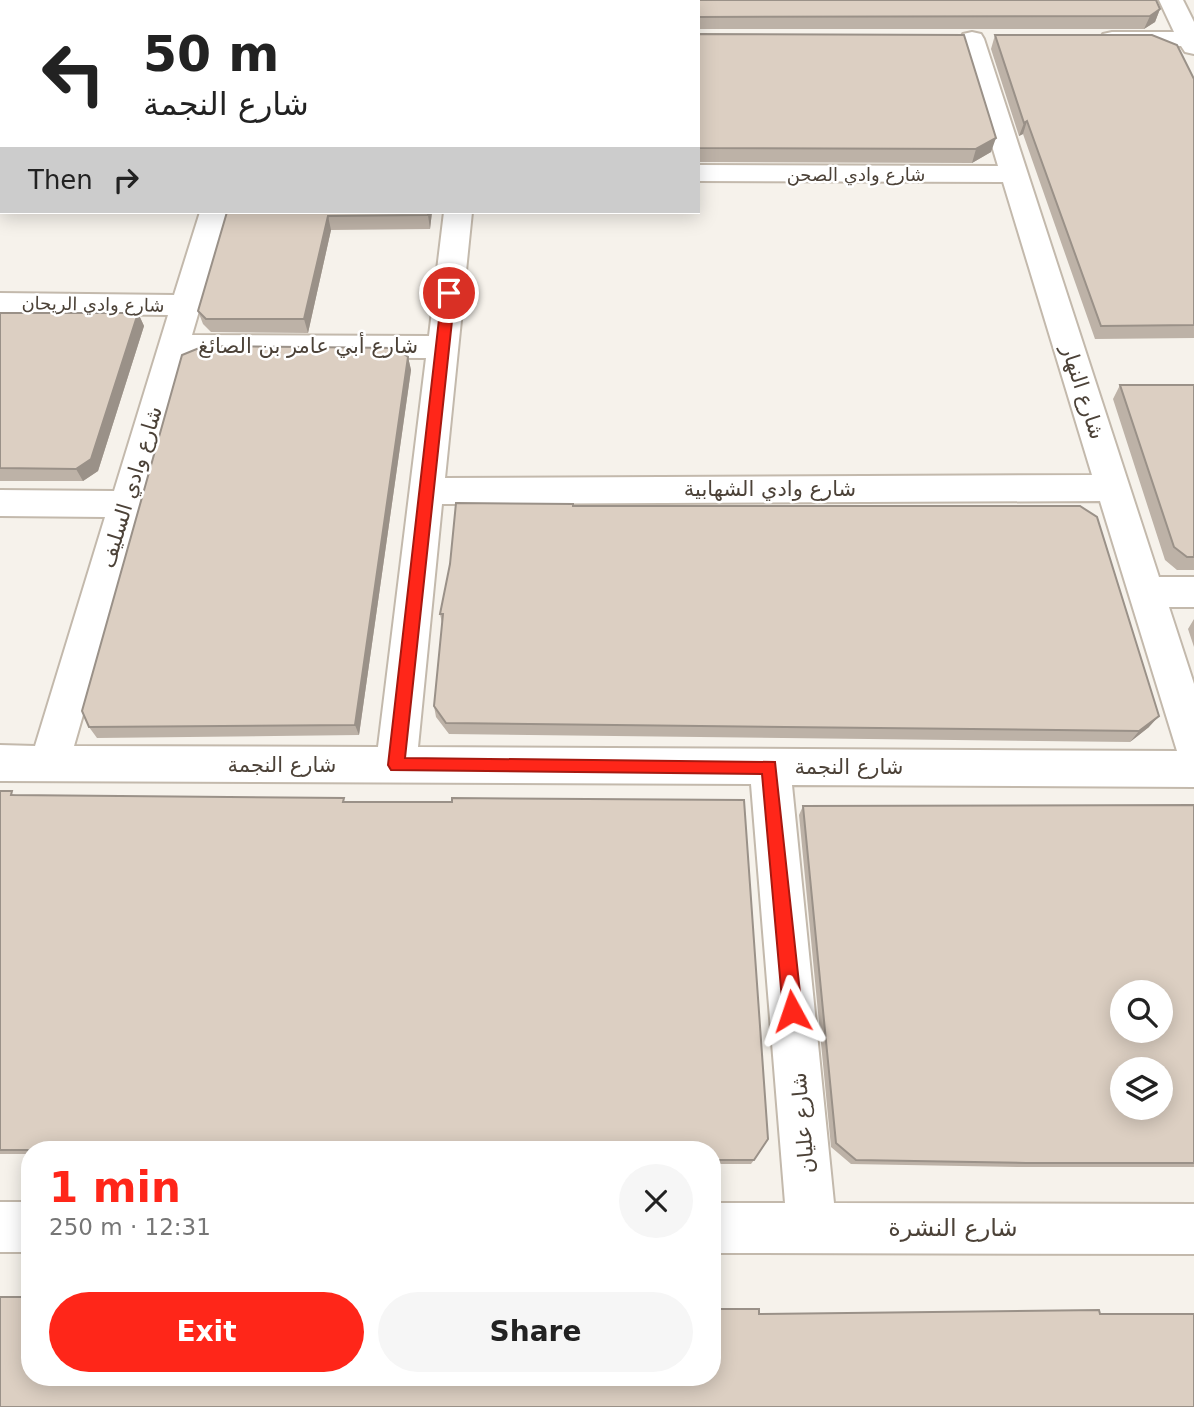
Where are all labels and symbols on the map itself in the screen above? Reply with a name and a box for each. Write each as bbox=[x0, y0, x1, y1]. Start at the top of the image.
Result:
street label: شارع وادي الصحن bbox=[787, 164, 925, 186]
pin bbox=[419, 263, 479, 323]
street label: شارع وادي الريحان bbox=[21, 292, 165, 317]
street label: شارع أبي عامر بن الصائغ bbox=[198, 332, 418, 358]
street label: شارع النهار bbox=[1056, 341, 1110, 442]
street label: شارع وادي السليف bbox=[95, 403, 167, 571]
street label: شارع وادي الشهابية bbox=[684, 477, 856, 501]
street label: شارع النجمة bbox=[228, 753, 336, 777]
street label: شارع النجمة bbox=[795, 755, 903, 779]
position arrow bbox=[755, 974, 829, 1048]
street label: شارع عليان bbox=[787, 1072, 819, 1174]
street label: شارع النشرة bbox=[888, 1214, 1018, 1242]

